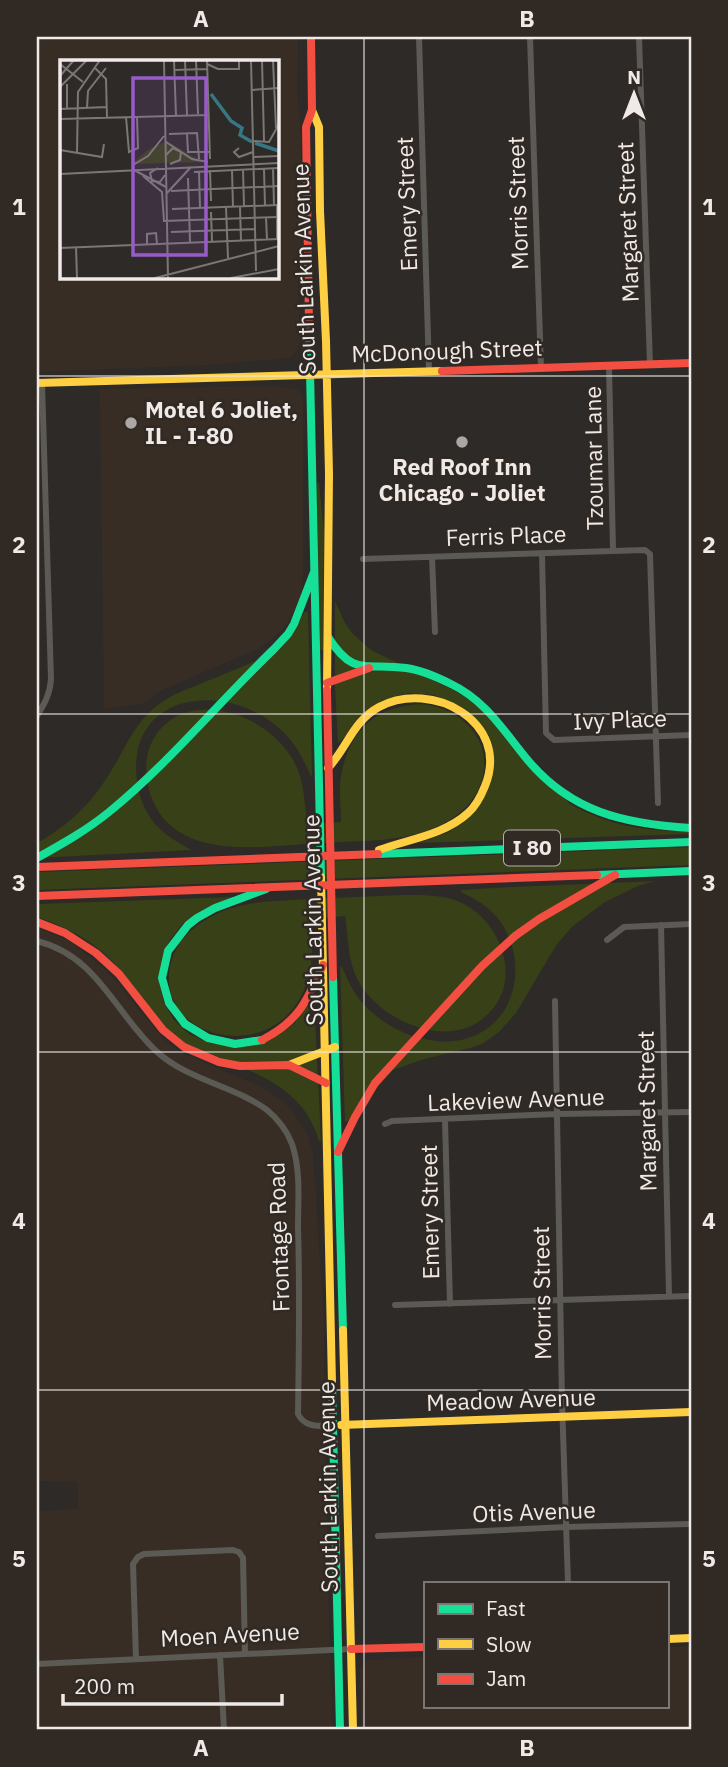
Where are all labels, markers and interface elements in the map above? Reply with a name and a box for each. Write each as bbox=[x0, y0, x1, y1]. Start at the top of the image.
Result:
text: A bbox=[193, 3, 209, 33]
text: B bbox=[519, 3, 535, 33]
inset map bbox=[60, 60, 278, 278]
north arrow bbox=[598, 60, 668, 130]
text: N bbox=[627, 65, 641, 89]
street label: Emery Street bbox=[389, 136, 423, 272]
street label: Morris Street bbox=[500, 136, 534, 270]
street label: Margaret Street bbox=[609, 141, 645, 303]
street label: South Larkin Avenue bbox=[284, 163, 322, 375]
text: 1 bbox=[12, 191, 26, 221]
text: 1 bbox=[702, 191, 716, 221]
street label: McDonough Street bbox=[351, 332, 543, 368]
street label: Tzoumar Lane bbox=[577, 386, 609, 530]
place label: Motel 6 Joliet, IL - I-80 bbox=[145, 394, 298, 450]
marker: Motel 6 Joliet, IL - I-80 bbox=[123, 415, 139, 431]
marker: Red Roof Inn Chicago - Joliet bbox=[454, 434, 470, 450]
place label: Red Roof Inn Chicago - Joliet bbox=[378, 451, 546, 507]
street label: Ferris Place bbox=[445, 518, 567, 552]
text: 2 bbox=[12, 529, 26, 559]
text: 2 bbox=[702, 529, 716, 559]
street label: Ivy Place bbox=[572, 702, 667, 736]
street label: South Larkin Avenue bbox=[295, 814, 329, 1026]
road number: I 80 bbox=[504, 830, 560, 866]
text: 3 bbox=[12, 867, 26, 897]
text: 3 bbox=[702, 867, 716, 897]
street label: Margaret Street bbox=[630, 1030, 662, 1192]
street label: Lakeview Avenue bbox=[427, 1081, 605, 1117]
street label: Emery Street bbox=[413, 1144, 445, 1280]
street label: Frontage Road bbox=[260, 1162, 296, 1312]
text: 4 bbox=[12, 1205, 26, 1235]
text: 4 bbox=[702, 1205, 716, 1235]
street label: Morris Street bbox=[525, 1226, 557, 1360]
street label: South Larkin Avenue bbox=[310, 1381, 344, 1593]
street label: Meadow Avenue bbox=[426, 1381, 596, 1417]
street label: Otis Avenue bbox=[472, 1494, 596, 1528]
text: 5 bbox=[12, 1543, 26, 1573]
text: 5 bbox=[702, 1543, 716, 1573]
legend bbox=[424, 1582, 668, 1708]
text: Fast bbox=[486, 1594, 526, 1622]
street label: Moen Avenue bbox=[160, 1615, 300, 1653]
text: Slow bbox=[486, 1630, 532, 1658]
scale bar bbox=[63, 1662, 282, 1706]
text: Jam bbox=[486, 1664, 526, 1692]
text: 200 m bbox=[74, 1672, 135, 1700]
text: A bbox=[193, 1732, 209, 1762]
text: B bbox=[519, 1732, 535, 1762]

